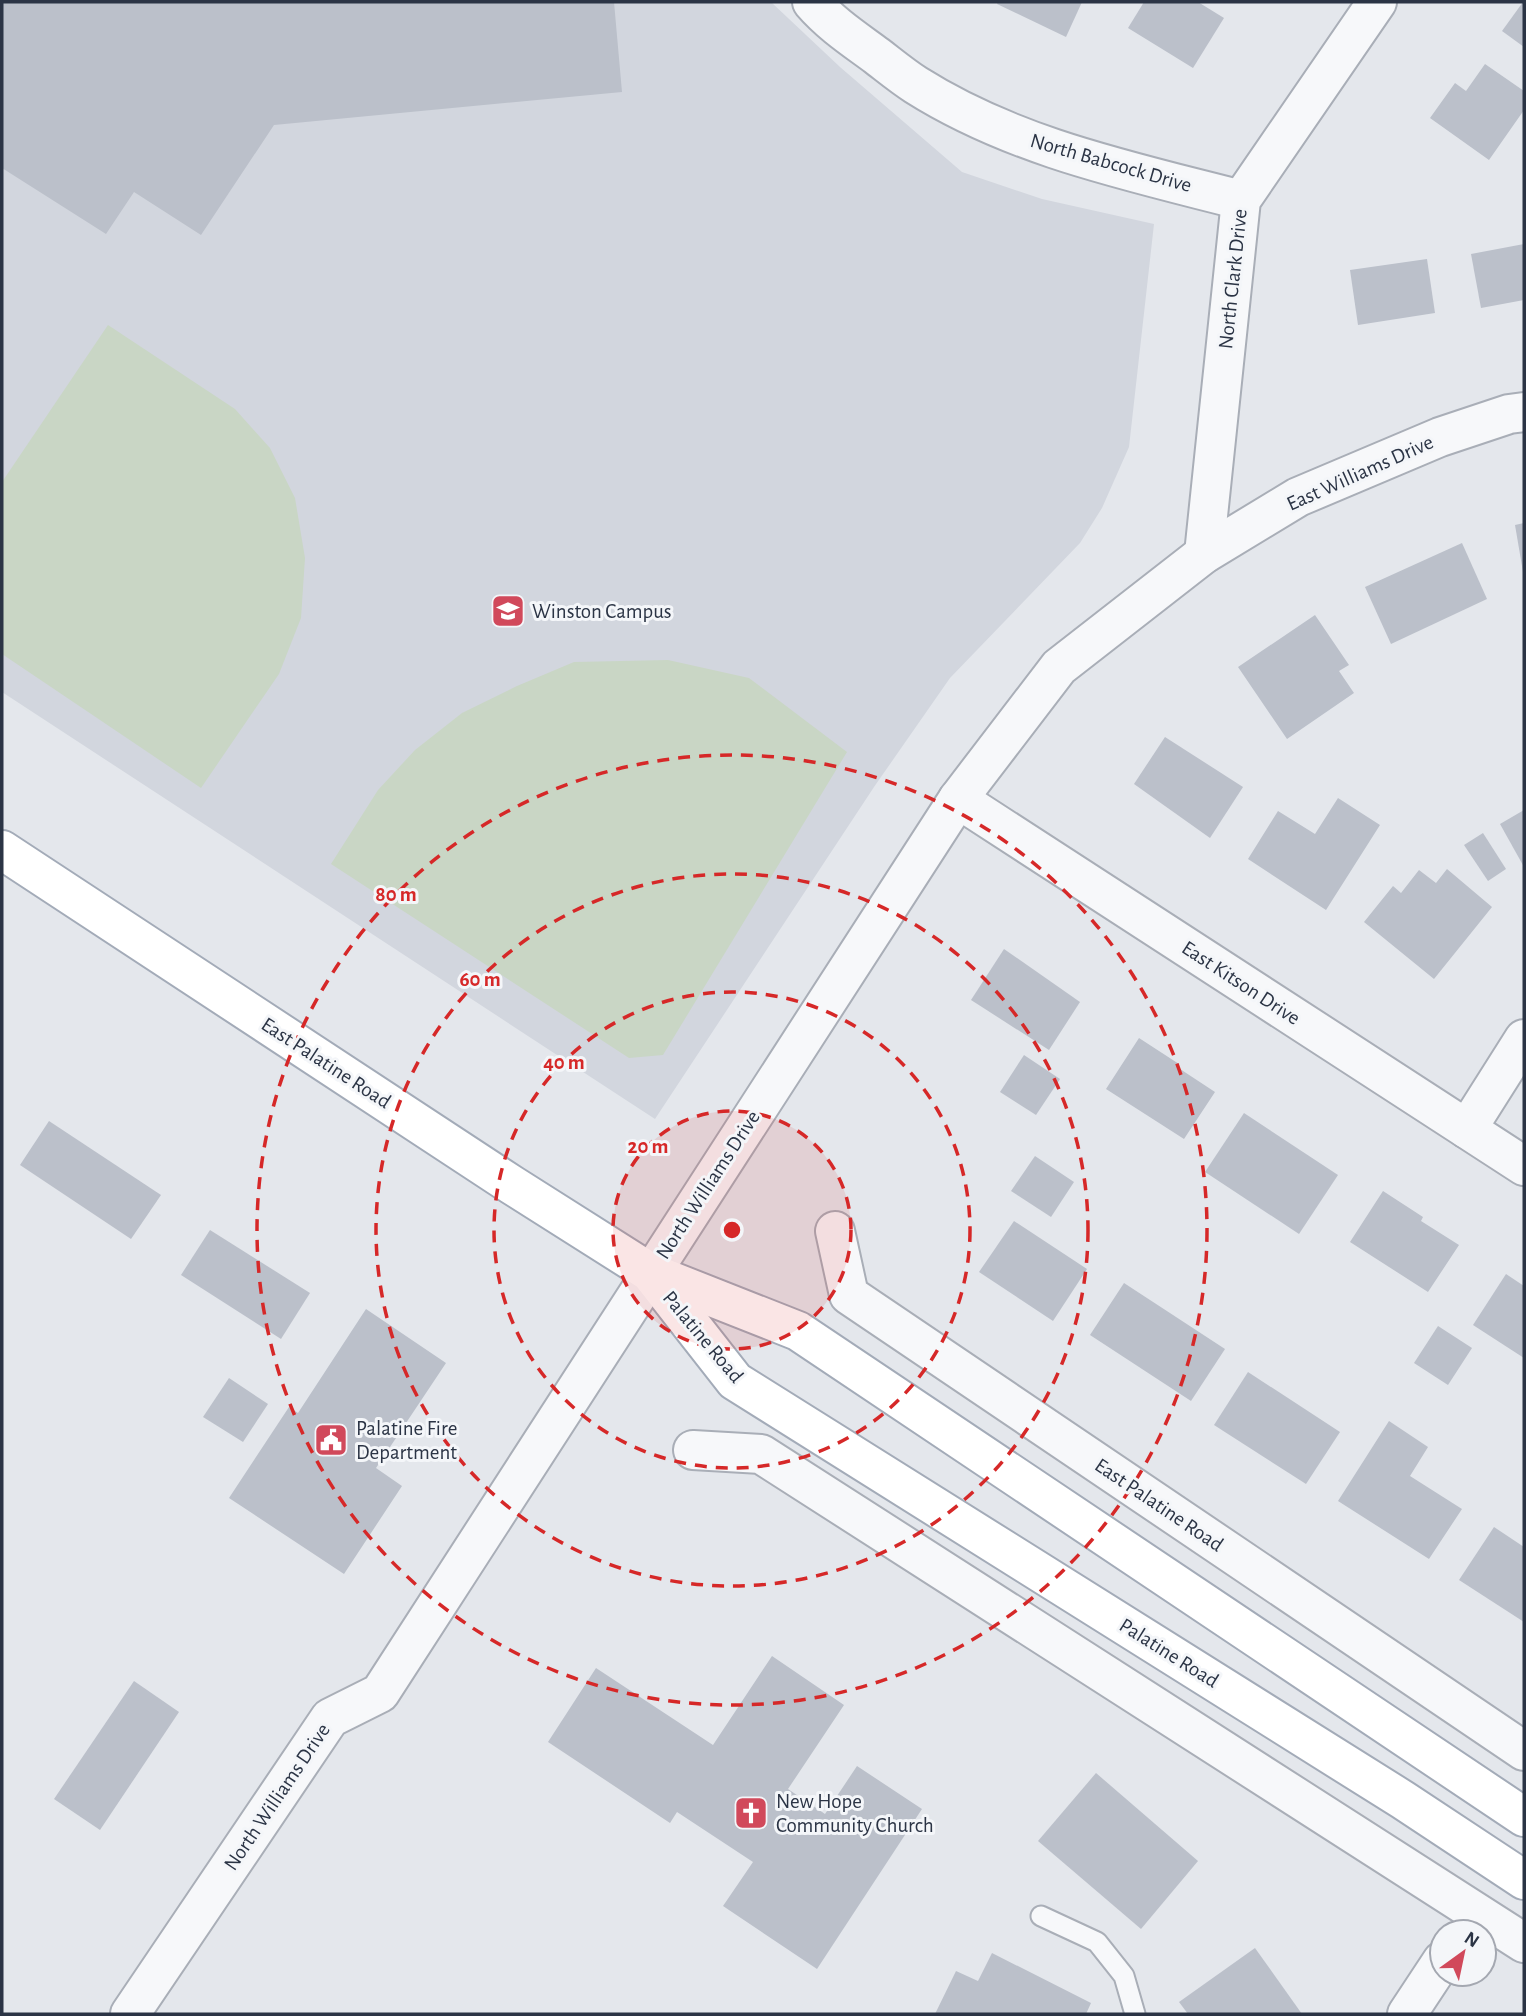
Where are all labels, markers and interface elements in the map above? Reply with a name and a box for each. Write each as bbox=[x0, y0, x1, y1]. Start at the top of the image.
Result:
street label: North Babcock Drive bbox=[1028, 130, 1194, 196]
street label: North Clark Drive bbox=[1215, 208, 1251, 350]
street label: East Williams Drive bbox=[1284, 431, 1436, 515]
school or university icon: Winston Campus bbox=[489, 592, 527, 630]
place label: Winston Campus bbox=[532, 601, 672, 622]
text: 80 m bbox=[375, 884, 417, 905]
street label: East Kitson Drive bbox=[1178, 937, 1304, 1029]
text: 60 m bbox=[459, 969, 501, 990]
street label: East Palatine Road bbox=[257, 1013, 395, 1113]
text: 40 m bbox=[543, 1052, 585, 1073]
street label: North Williams Drive bbox=[652, 1107, 764, 1263]
text: 20 m bbox=[628, 1136, 668, 1157]
centre of rings bbox=[720, 1218, 744, 1242]
street label: Palatine Road bbox=[659, 1287, 747, 1387]
place label: Palatine Fire Department bbox=[356, 1418, 457, 1463]
public building icon: Palatine Fire Department bbox=[312, 1421, 350, 1459]
street label: East Palatine Road bbox=[1091, 1454, 1227, 1556]
street label: Palatine Road bbox=[1116, 1614, 1222, 1692]
street label: North Williams Drive bbox=[220, 1720, 334, 1874]
place label: New Hope Community Church bbox=[776, 1791, 934, 1836]
church icon: New Hope Community Church bbox=[732, 1794, 770, 1832]
north arrow bbox=[1428, 1918, 1498, 1988]
text: N bbox=[1461, 1928, 1482, 1952]

